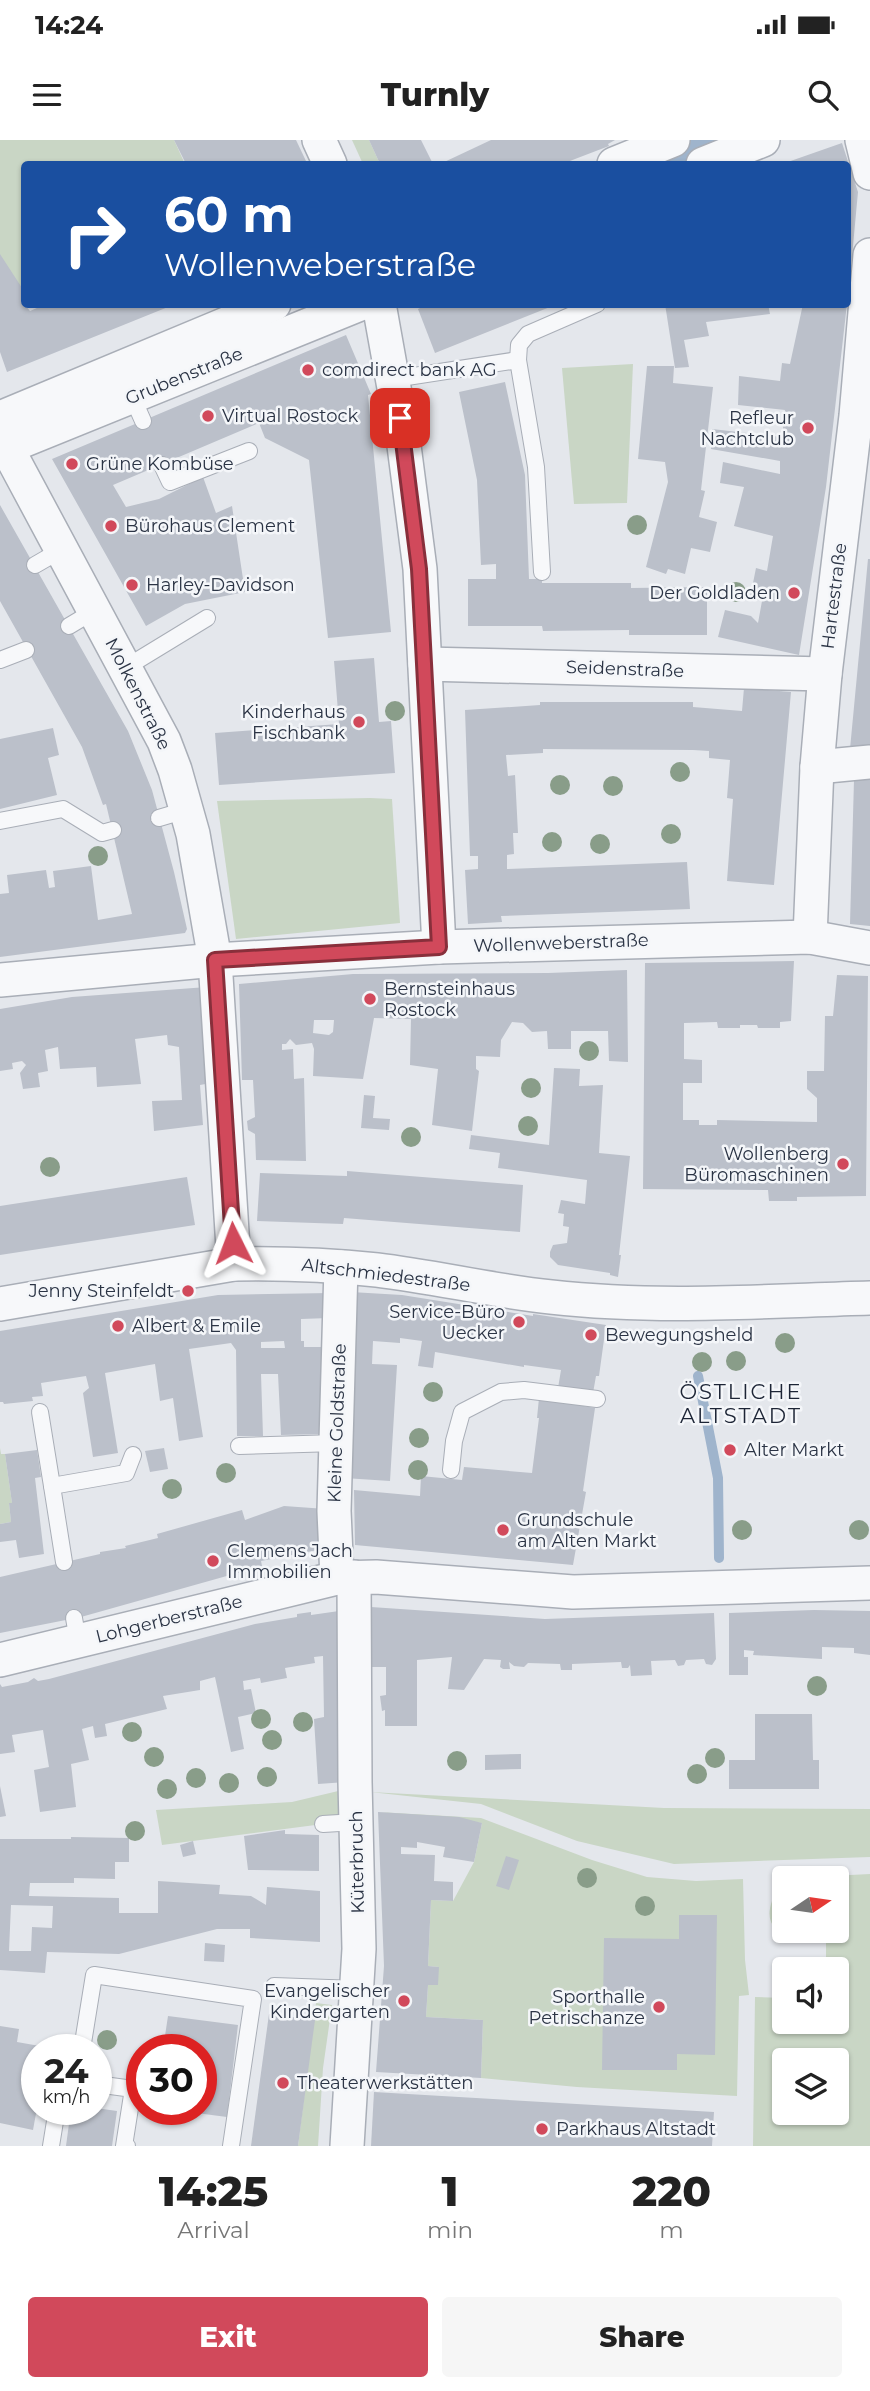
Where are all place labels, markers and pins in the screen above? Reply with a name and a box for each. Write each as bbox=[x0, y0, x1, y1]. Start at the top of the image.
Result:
place label: comdirect bank AG bbox=[322, 359, 497, 381]
marker: comdirect bank AG bbox=[300, 362, 316, 378]
pin bbox=[370, 388, 430, 448]
place label: Virtual Rostock bbox=[222, 405, 358, 427]
place label: Refleur Nachtclub bbox=[700, 407, 794, 450]
marker: Virtual Rostock bbox=[200, 408, 216, 424]
marker: Refleur Nachtclub bbox=[800, 420, 816, 436]
place label: Grüne Kombüse bbox=[86, 453, 234, 475]
marker: Grüne Kombüse bbox=[64, 456, 80, 472]
place label: Bürohaus Clement bbox=[125, 515, 295, 537]
marker: Bürohaus Clement bbox=[103, 518, 119, 534]
place label: Harley-Davidson bbox=[146, 574, 295, 596]
marker: Harley-Davidson bbox=[124, 577, 140, 593]
place label: Der Goldladen bbox=[649, 582, 780, 604]
marker: Der Goldladen bbox=[786, 585, 802, 601]
place label: Kinderhaus Fischbank bbox=[241, 701, 345, 744]
marker: Kinderhaus Fischbank bbox=[351, 714, 367, 730]
place label: Bernsteinhaus Rostock bbox=[384, 978, 515, 1021]
marker: Bernsteinhaus Rostock bbox=[362, 991, 378, 1007]
place label: Wollenberg Büromaschinen bbox=[684, 1143, 829, 1186]
marker: Wollenberg Büromaschinen bbox=[835, 1156, 851, 1172]
place label: Jenny Steinfeldt bbox=[28, 1280, 174, 1302]
marker: Jenny Steinfeldt bbox=[180, 1283, 196, 1299]
place label: Service-Büro Uecker bbox=[389, 1301, 505, 1344]
marker: Service-Büro Uecker bbox=[511, 1314, 527, 1330]
place label: Albert & Emile bbox=[132, 1315, 261, 1337]
marker: Albert & Emile bbox=[110, 1318, 126, 1334]
place label: Bewegungsheld bbox=[605, 1324, 753, 1346]
marker: Bewegungsheld bbox=[583, 1327, 599, 1343]
place label: Alter Markt bbox=[744, 1439, 844, 1461]
marker: Alter Markt bbox=[722, 1442, 738, 1458]
place label: Grundschule am Alten Markt bbox=[517, 1509, 657, 1552]
marker: Grundschule am Alten Markt bbox=[495, 1522, 511, 1538]
place label: Clemens Jach Immobilien bbox=[227, 1540, 353, 1583]
marker: Clemens Jach Immobilien bbox=[205, 1553, 221, 1569]
place label: Evangelischer Kindergarten bbox=[264, 1980, 390, 2023]
place label: Sporthalle Petrischanze bbox=[529, 1986, 645, 2029]
marker: Evangelischer Kindergarten bbox=[396, 1993, 412, 2009]
marker: Sporthalle Petrischanze bbox=[651, 1999, 667, 2015]
place label: Theaterwerkstätten bbox=[297, 2072, 473, 2094]
marker: Theaterwerkstätten bbox=[275, 2075, 291, 2091]
place label: Parkhaus Altstadt bbox=[556, 2118, 716, 2140]
marker: Parkhaus Altstadt bbox=[534, 2121, 550, 2137]

